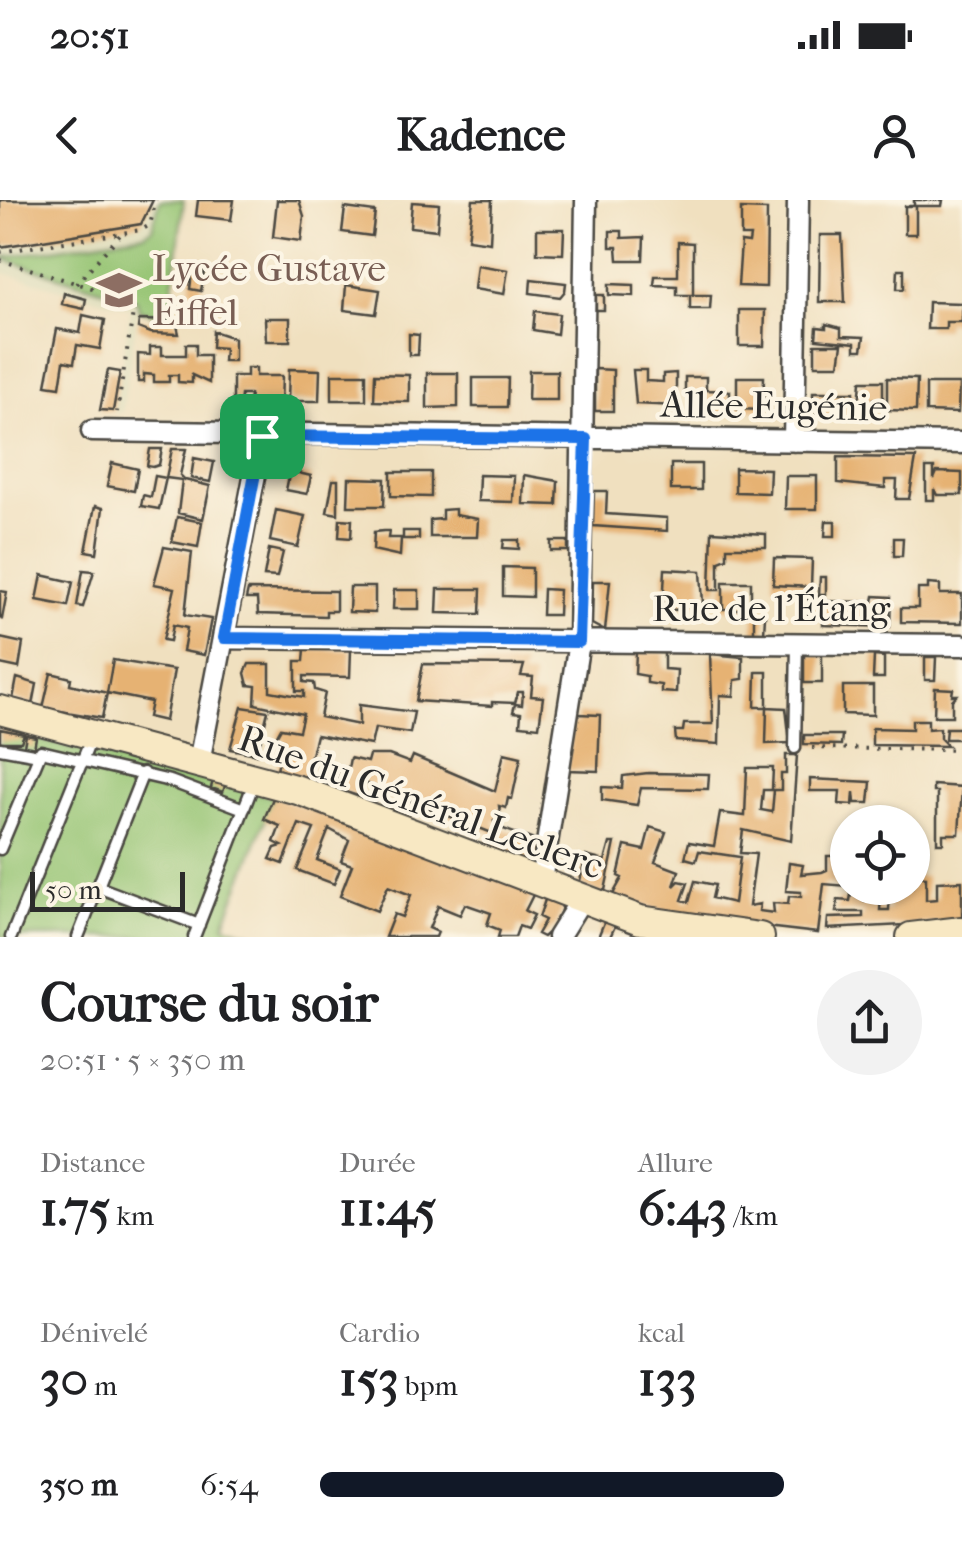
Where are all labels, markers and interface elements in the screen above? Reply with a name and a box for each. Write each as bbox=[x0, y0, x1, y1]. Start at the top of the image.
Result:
text: 20:51 bbox=[50, 13, 130, 58]
icon: back bbox=[40, 108, 95, 163]
icon: person bbox=[867, 108, 922, 163]
text: Kadence bbox=[397, 109, 565, 162]
place label: Lycée Gustave Eiffel bbox=[152, 246, 386, 335]
school or university icon: Lycée Gustave Eiffel bbox=[95, 266, 143, 314]
street label: Allée Eugénie bbox=[658, 381, 888, 430]
pin bbox=[220, 394, 305, 479]
icon: arrive bbox=[235, 409, 290, 464]
street label: Rue de l'Étang bbox=[652, 586, 891, 631]
street label: Rue du Général Leclerc bbox=[233, 715, 609, 889]
map controls bbox=[830, 805, 930, 905]
button: locate bbox=[830, 805, 930, 905]
scale bar bbox=[30, 867, 185, 911]
text: 50 m bbox=[45, 873, 102, 906]
button: share bbox=[817, 970, 922, 1075]
text: Course du soir bbox=[40, 971, 378, 1035]
text: 20:51 · 5 × 350 m bbox=[40, 1041, 245, 1078]
text: Distance bbox=[40, 1146, 145, 1179]
text: Durée bbox=[339, 1146, 416, 1179]
text: Allure bbox=[638, 1146, 713, 1179]
text: 1.75 bbox=[40, 1179, 110, 1238]
text: 11:45 bbox=[339, 1179, 437, 1238]
text: 6:43 bbox=[638, 1179, 727, 1238]
text: km bbox=[110, 1199, 154, 1232]
text: /km bbox=[727, 1199, 778, 1232]
text: Dénivelé bbox=[40, 1316, 148, 1349]
text: Cardio bbox=[339, 1316, 420, 1349]
text: kcal bbox=[638, 1316, 685, 1349]
text: 30 bbox=[40, 1349, 88, 1408]
text: 153 bbox=[339, 1349, 399, 1408]
text: 133 bbox=[638, 1349, 697, 1408]
text: m bbox=[88, 1369, 117, 1402]
text: bpm bbox=[399, 1369, 458, 1402]
text: 350 m bbox=[40, 1466, 118, 1503]
text: 6:54 bbox=[200, 1466, 258, 1503]

